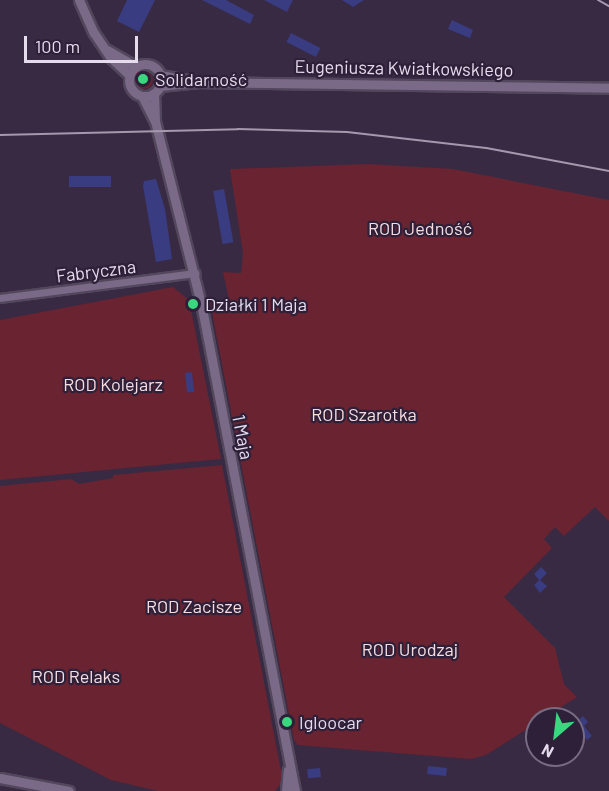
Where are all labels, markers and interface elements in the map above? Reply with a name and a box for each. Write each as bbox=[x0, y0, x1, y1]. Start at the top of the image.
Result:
scale bar bbox=[27, 24, 141, 62]
text: 100 m bbox=[35, 35, 80, 57]
street label: Eugeniusza Kwiatkowskiego bbox=[294, 55, 514, 81]
place label: Solidarność bbox=[155, 68, 247, 90]
marker: Solidarność bbox=[136, 72, 150, 86]
park label: ROD Jedność bbox=[368, 217, 472, 239]
street label: Fabryczna bbox=[55, 255, 137, 287]
place label: Działki 1 Maja bbox=[205, 293, 307, 315]
marker: Działki 1 Maja bbox=[186, 297, 200, 311]
park label: ROD Kolejarz bbox=[63, 373, 163, 395]
park label: ROD Szarotka bbox=[311, 403, 417, 425]
street label: 1 Maja bbox=[228, 413, 258, 461]
park label: ROD Zacisze bbox=[146, 595, 242, 617]
park label: ROD Urodzaj bbox=[362, 638, 458, 660]
park label: ROD Relaks bbox=[32, 665, 120, 687]
north arrow bbox=[525, 707, 585, 767]
place label: Igloocar bbox=[299, 711, 362, 733]
marker: Igloocar bbox=[280, 715, 294, 729]
text: N bbox=[538, 741, 556, 762]

